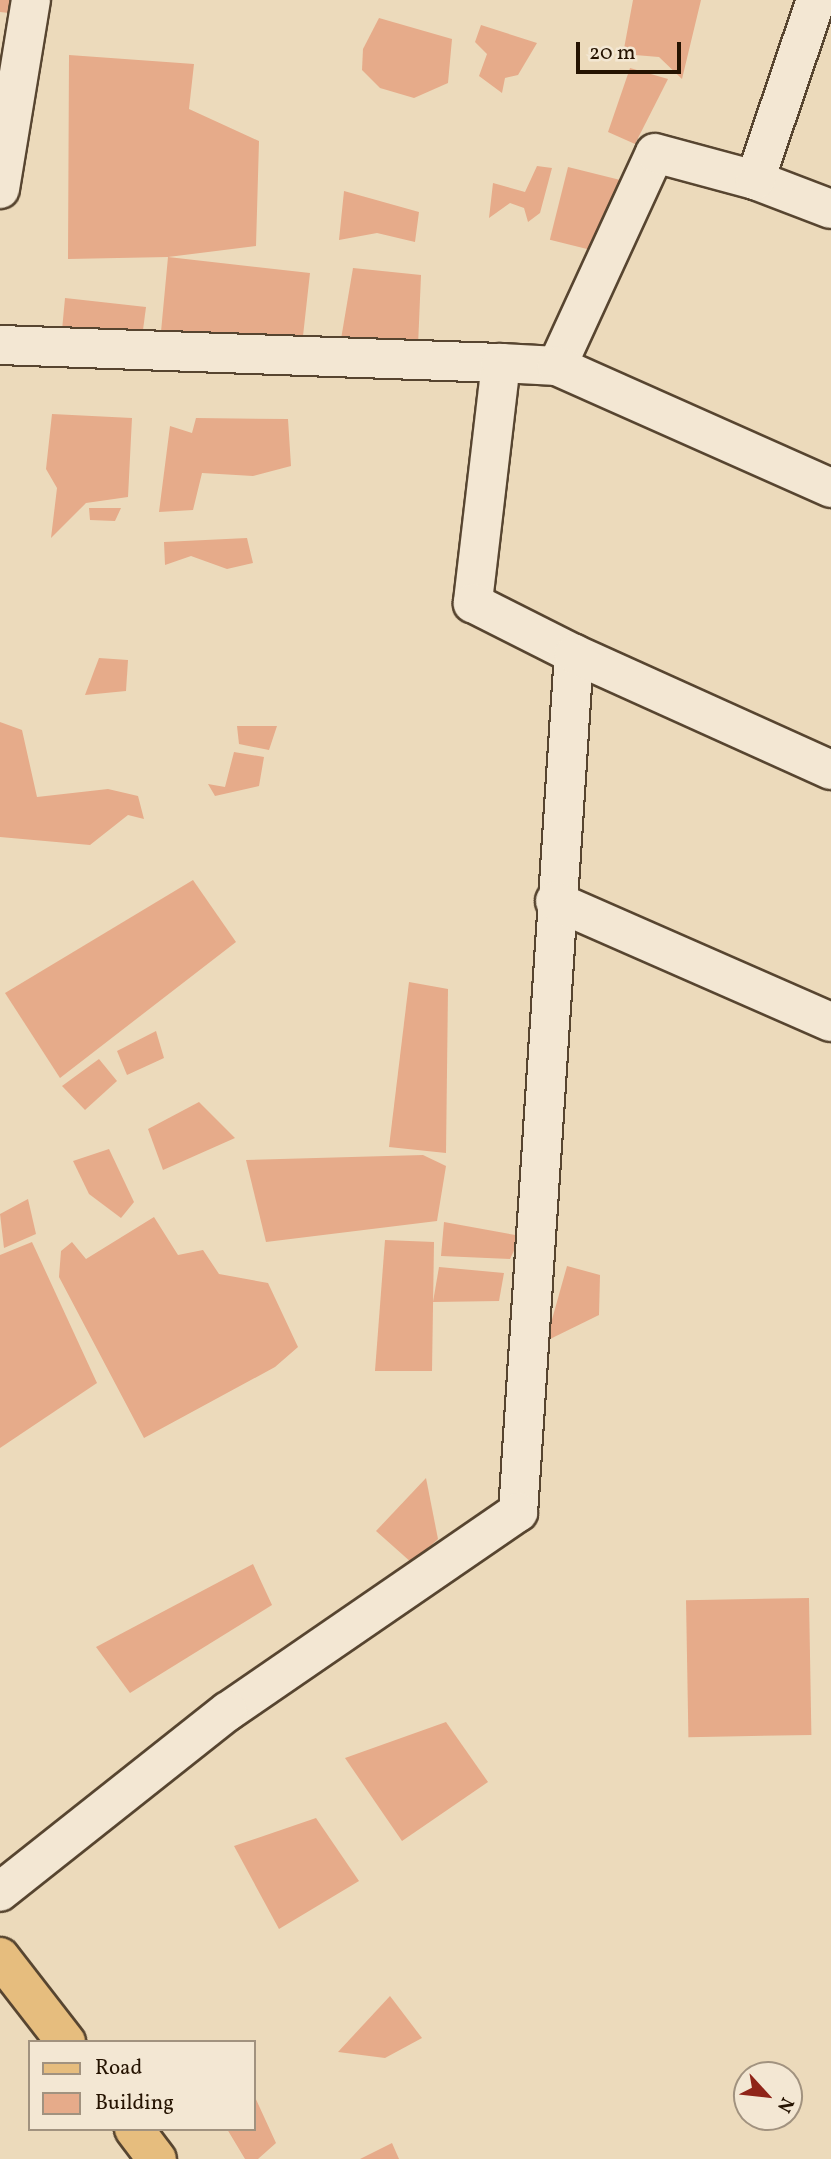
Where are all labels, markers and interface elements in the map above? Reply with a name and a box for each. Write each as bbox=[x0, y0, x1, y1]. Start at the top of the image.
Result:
scale bar bbox=[579, 28, 684, 72]
text: 20 m bbox=[589, 39, 635, 68]
legend bbox=[28, 2040, 256, 2131]
text: Road bbox=[95, 2054, 142, 2083]
north arrow bbox=[733, 2061, 803, 2131]
text: Building bbox=[95, 2089, 174, 2118]
text: N bbox=[770, 2093, 800, 2117]

